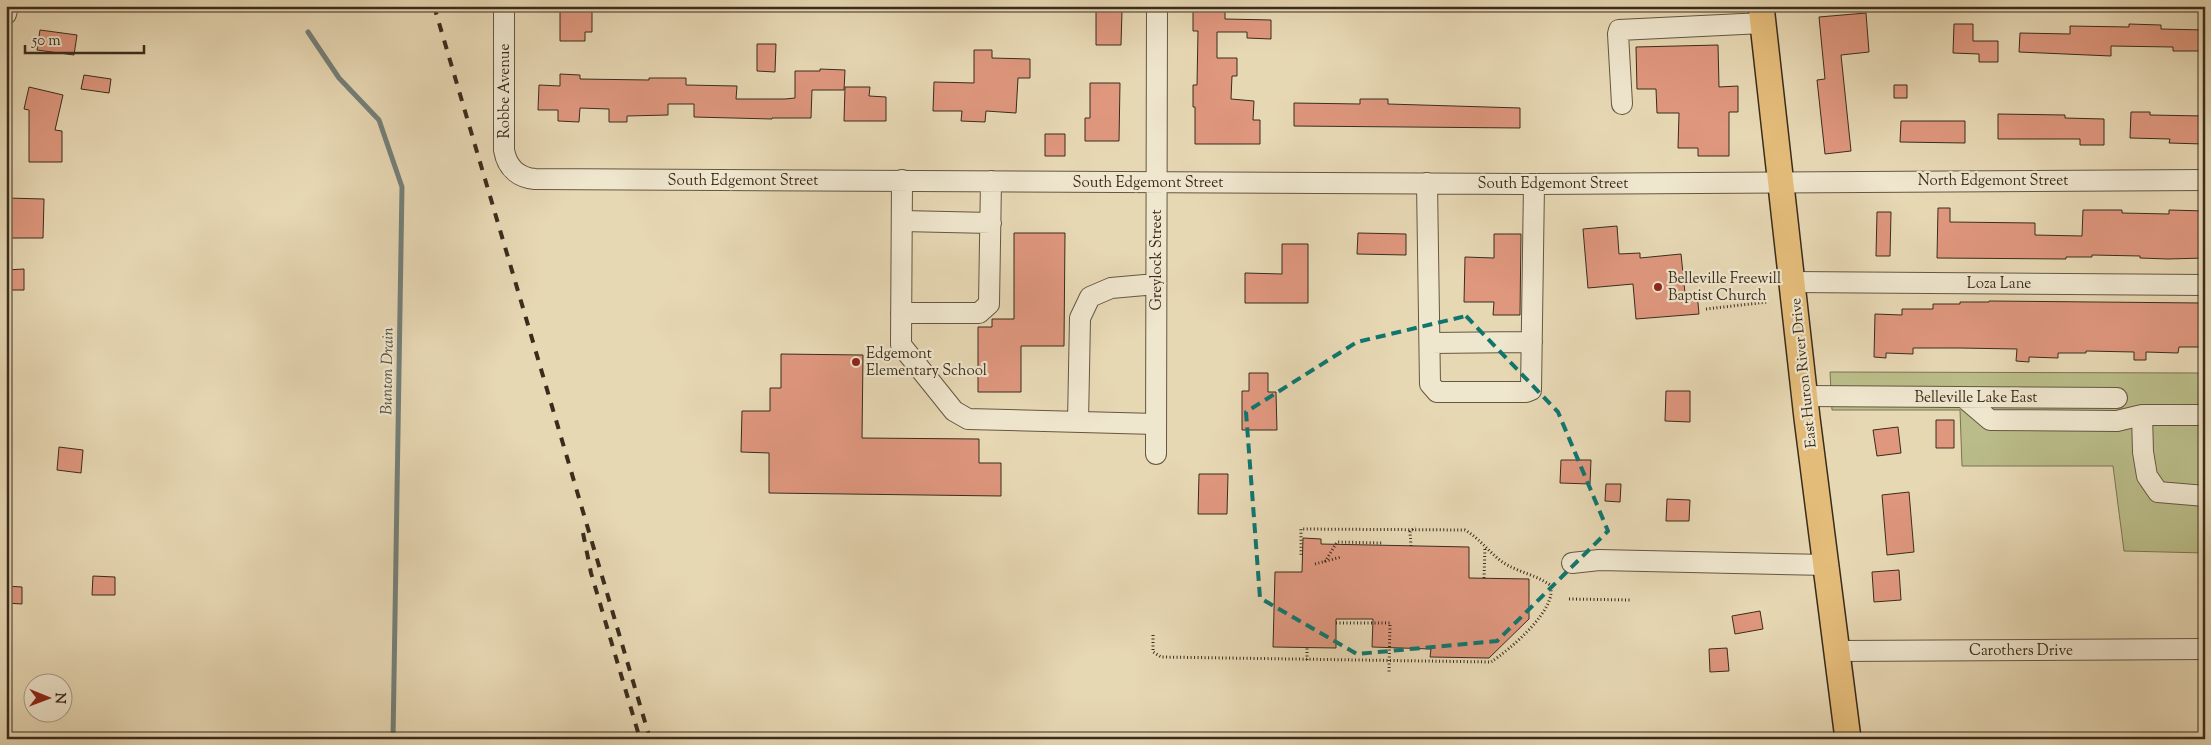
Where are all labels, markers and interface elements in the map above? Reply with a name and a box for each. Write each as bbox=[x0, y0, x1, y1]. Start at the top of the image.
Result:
scale bar bbox=[25, 22, 144, 54]
text: 50 m bbox=[31, 31, 61, 52]
street label: Robbe Avenue bbox=[495, 44, 516, 138]
street label: South Edgemont Street bbox=[668, 171, 818, 192]
street label: North Edgemont Street bbox=[1918, 171, 2068, 192]
street label: South Edgemont Street bbox=[1073, 173, 1223, 194]
street label: South Edgemont Street bbox=[1478, 174, 1628, 195]
street label: Greylock Street bbox=[1147, 209, 1168, 311]
place label: Belleville Freewill Baptist Church bbox=[1668, 269, 1781, 307]
street label: Loza Lane bbox=[1967, 274, 2031, 295]
marker: Belleville Freewill Baptist Church bbox=[1652, 281, 1664, 293]
street label: East Huron River Drive bbox=[1786, 297, 1823, 449]
water label: Bunton Drain bbox=[376, 326, 401, 415]
place label: Edgemont Elementary School bbox=[866, 344, 987, 382]
marker: Edgemont Elementary School bbox=[850, 356, 862, 368]
street label: Belleville Lake East bbox=[1915, 388, 2037, 409]
street label: Carothers Drive bbox=[1969, 641, 2073, 662]
north arrow bbox=[22, 672, 72, 722]
text: N bbox=[49, 692, 69, 704]

